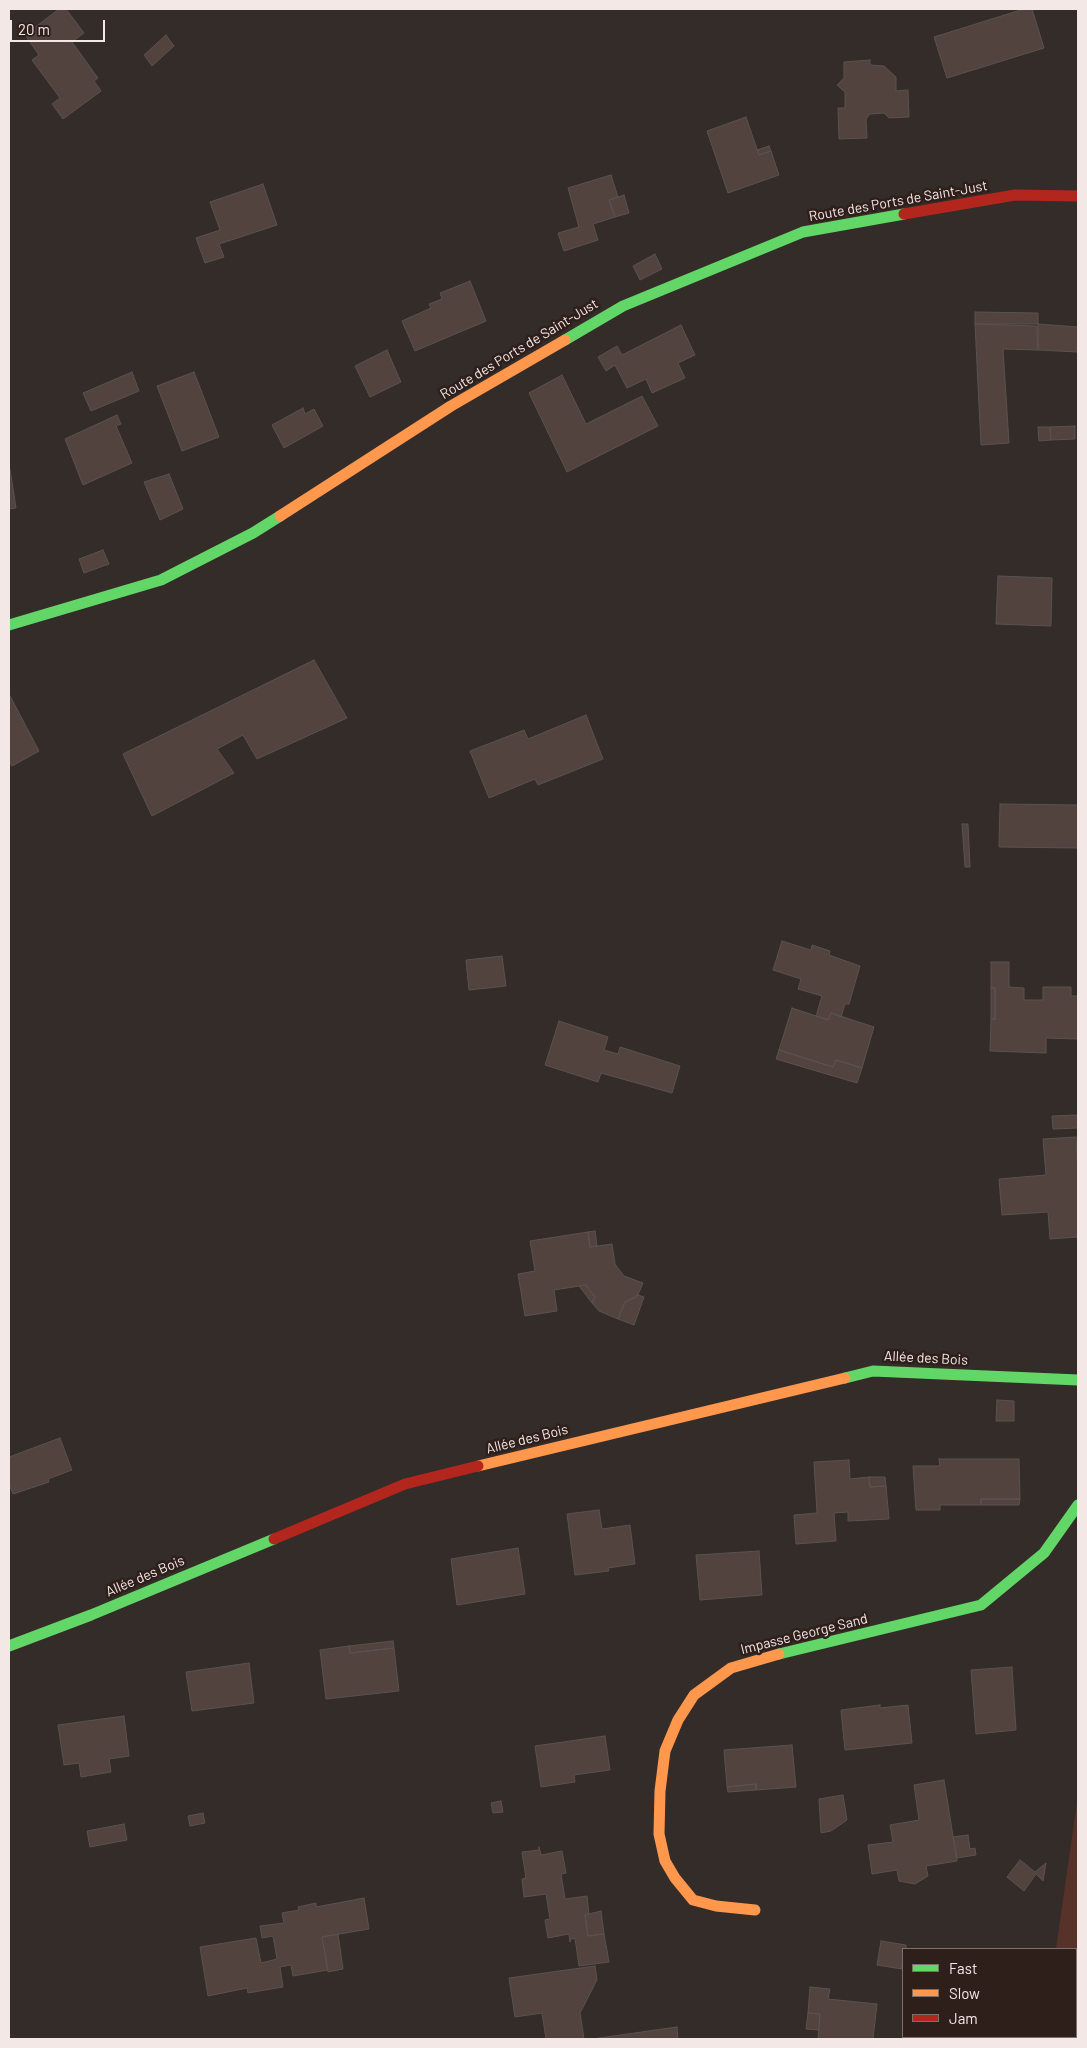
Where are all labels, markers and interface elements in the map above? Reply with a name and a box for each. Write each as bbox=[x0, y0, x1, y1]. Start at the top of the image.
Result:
scale bar bbox=[12, 10, 108, 42]
text: 20 m bbox=[18, 20, 50, 38]
street label: Route des Ports de Saint-Just bbox=[807, 177, 989, 225]
street label: Route des Ports de Saint-Just bbox=[437, 295, 601, 403]
street label: Allée des Bois bbox=[884, 1347, 968, 1369]
street label: Allée des Bois bbox=[484, 1421, 570, 1457]
street label: Allée des Bois bbox=[103, 1552, 187, 1600]
street label: Impasse George Sand bbox=[739, 1610, 869, 1658]
legend bbox=[902, 1948, 1077, 2038]
text: Fast bbox=[949, 1959, 977, 1977]
text: Slow bbox=[949, 1984, 980, 2002]
text: Jam bbox=[949, 2009, 978, 2027]

